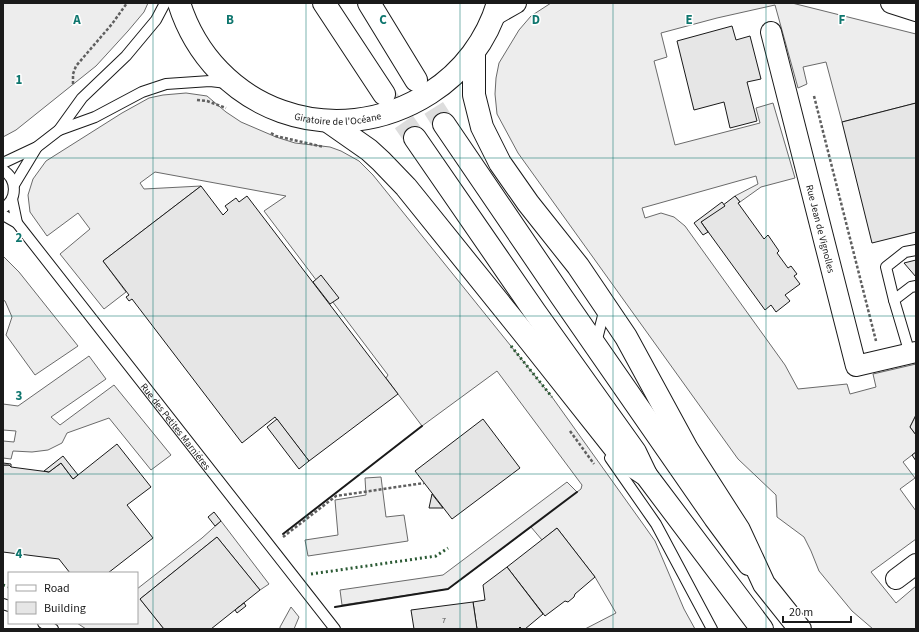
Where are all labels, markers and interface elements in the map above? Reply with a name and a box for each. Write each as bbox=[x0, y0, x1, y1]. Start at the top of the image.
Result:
text: A bbox=[72, 11, 81, 29]
text: B bbox=[226, 11, 234, 29]
text: C bbox=[379, 11, 387, 29]
text: D bbox=[532, 11, 540, 29]
text: E bbox=[685, 11, 693, 29]
text: F bbox=[839, 11, 846, 29]
text: 1 bbox=[16, 71, 23, 89]
street label: Giratoire de l'Océane bbox=[293, 109, 383, 129]
street label: Rue Jean de Vignolles bbox=[802, 183, 838, 275]
text: 2 bbox=[16, 229, 23, 247]
street label: Rue des Petites Marniéres bbox=[137, 380, 214, 473]
text: 3 bbox=[16, 387, 23, 405]
text: 4 bbox=[16, 545, 23, 563]
legend bbox=[8, 572, 138, 624]
text: Road bbox=[44, 580, 70, 597]
scale bar bbox=[783, 598, 851, 624]
text: Building bbox=[44, 600, 86, 617]
text: 20 m bbox=[789, 604, 813, 621]
house number: 7 bbox=[442, 615, 446, 626]

